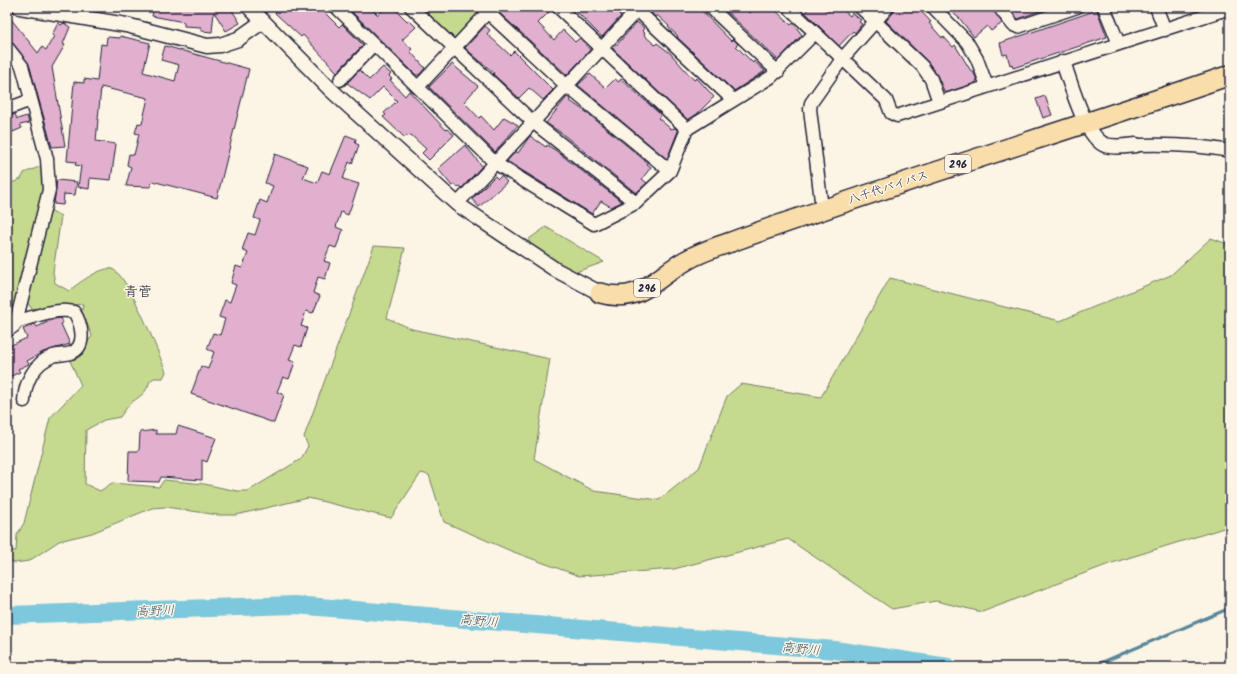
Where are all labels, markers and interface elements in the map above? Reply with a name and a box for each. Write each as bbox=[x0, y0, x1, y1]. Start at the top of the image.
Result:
road number: 296 bbox=[945, 155, 971, 173]
street label: 八千代バイパス bbox=[845, 165, 931, 209]
road number: 296 bbox=[634, 279, 660, 297]
district label: 青菅 bbox=[124, 281, 152, 303]
water label: 高野川 bbox=[135, 600, 175, 623]
water label: 高野川 bbox=[459, 609, 499, 634]
water label: 高野川 bbox=[781, 637, 821, 662]

